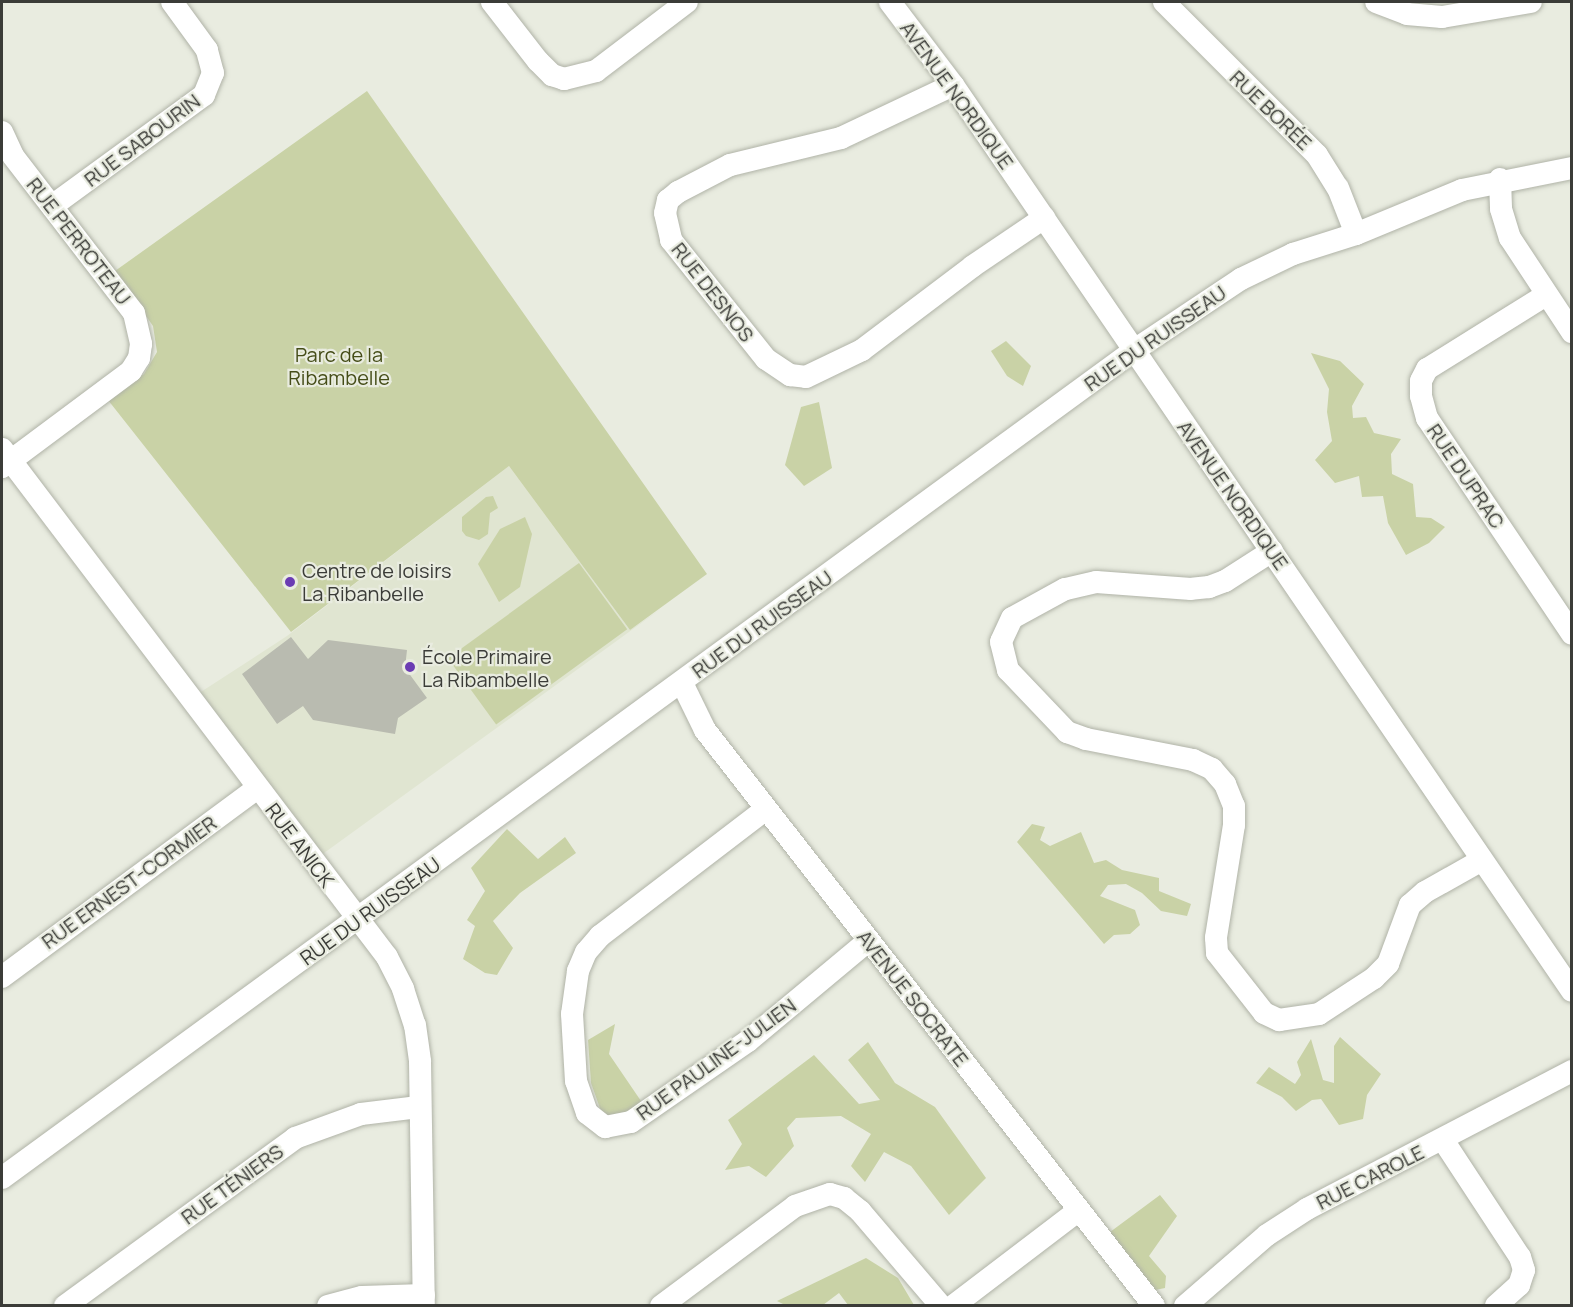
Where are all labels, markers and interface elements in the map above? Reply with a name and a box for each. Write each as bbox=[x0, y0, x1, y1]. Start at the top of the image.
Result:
street label: AVENUE NORDIQUE bbox=[895, 16, 1019, 174]
street label: RUE BORÉE bbox=[1225, 65, 1317, 155]
street label: RUE SABOURIN bbox=[79, 89, 205, 191]
street label: RUE PERROTEAU bbox=[22, 173, 136, 309]
street label: RUE DESNOS bbox=[667, 238, 759, 346]
street label: RUE DU RUISSEAU bbox=[1080, 280, 1230, 396]
park label: Parc de la Ribambelle bbox=[288, 343, 390, 390]
street label: AVENUE NORDIQUE bbox=[1173, 416, 1293, 574]
street label: RUE DUPRAC bbox=[1422, 419, 1510, 533]
place label: Centre de loisirs La Ribanbelle bbox=[302, 558, 451, 605]
street label: RUE DU RUISSEAU bbox=[687, 565, 837, 683]
marker: Centre de loisirs La Ribanbelle bbox=[283, 575, 297, 589]
place label: École Primaire La Ribambelle bbox=[422, 644, 552, 691]
marker: École Primaire La Ribambelle bbox=[403, 660, 417, 674]
street label: RUE ANICK bbox=[261, 798, 339, 892]
street label: RUE ERNEST-CORMIER bbox=[37, 811, 221, 953]
street label: RUE DU RUISSEAU bbox=[295, 852, 445, 970]
street label: AVENUE SOCRATE bbox=[852, 925, 974, 1071]
street label: RUE PAULINE-JULIEN bbox=[632, 993, 800, 1125]
street label: RUE TÉNIERS bbox=[176, 1139, 288, 1229]
street label: RUE CAROLE bbox=[1312, 1140, 1428, 1214]

